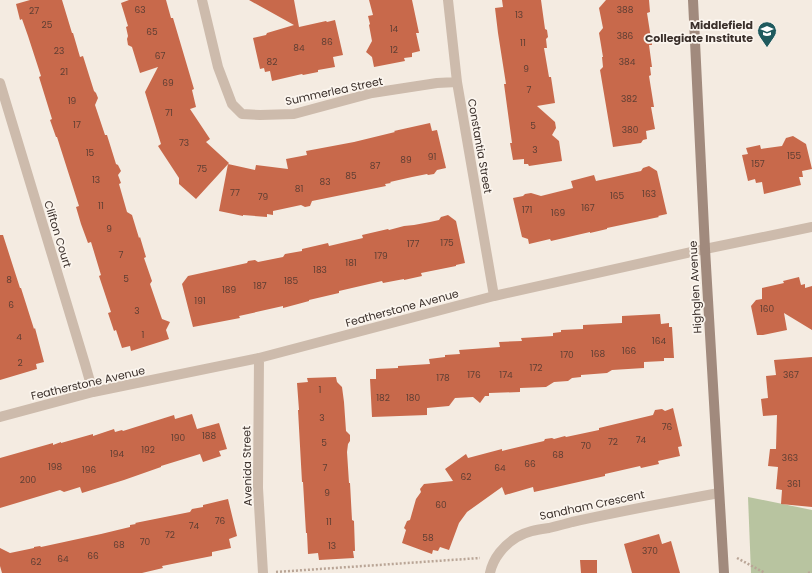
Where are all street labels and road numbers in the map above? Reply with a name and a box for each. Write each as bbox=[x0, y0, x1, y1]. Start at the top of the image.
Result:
street label: Summerlea Street bbox=[284, 73, 384, 109]
street label: Constantia Street bbox=[464, 97, 496, 195]
street label: Clifton Court bbox=[40, 199, 76, 269]
street label: Highglen Avenue bbox=[685, 240, 705, 334]
street label: Featherstone Avenue bbox=[344, 285, 461, 331]
street label: Featherstone Avenue bbox=[29, 362, 147, 404]
street label: Avenida Street bbox=[238, 426, 256, 506]
street label: Sandham Crescent bbox=[538, 486, 646, 524]

